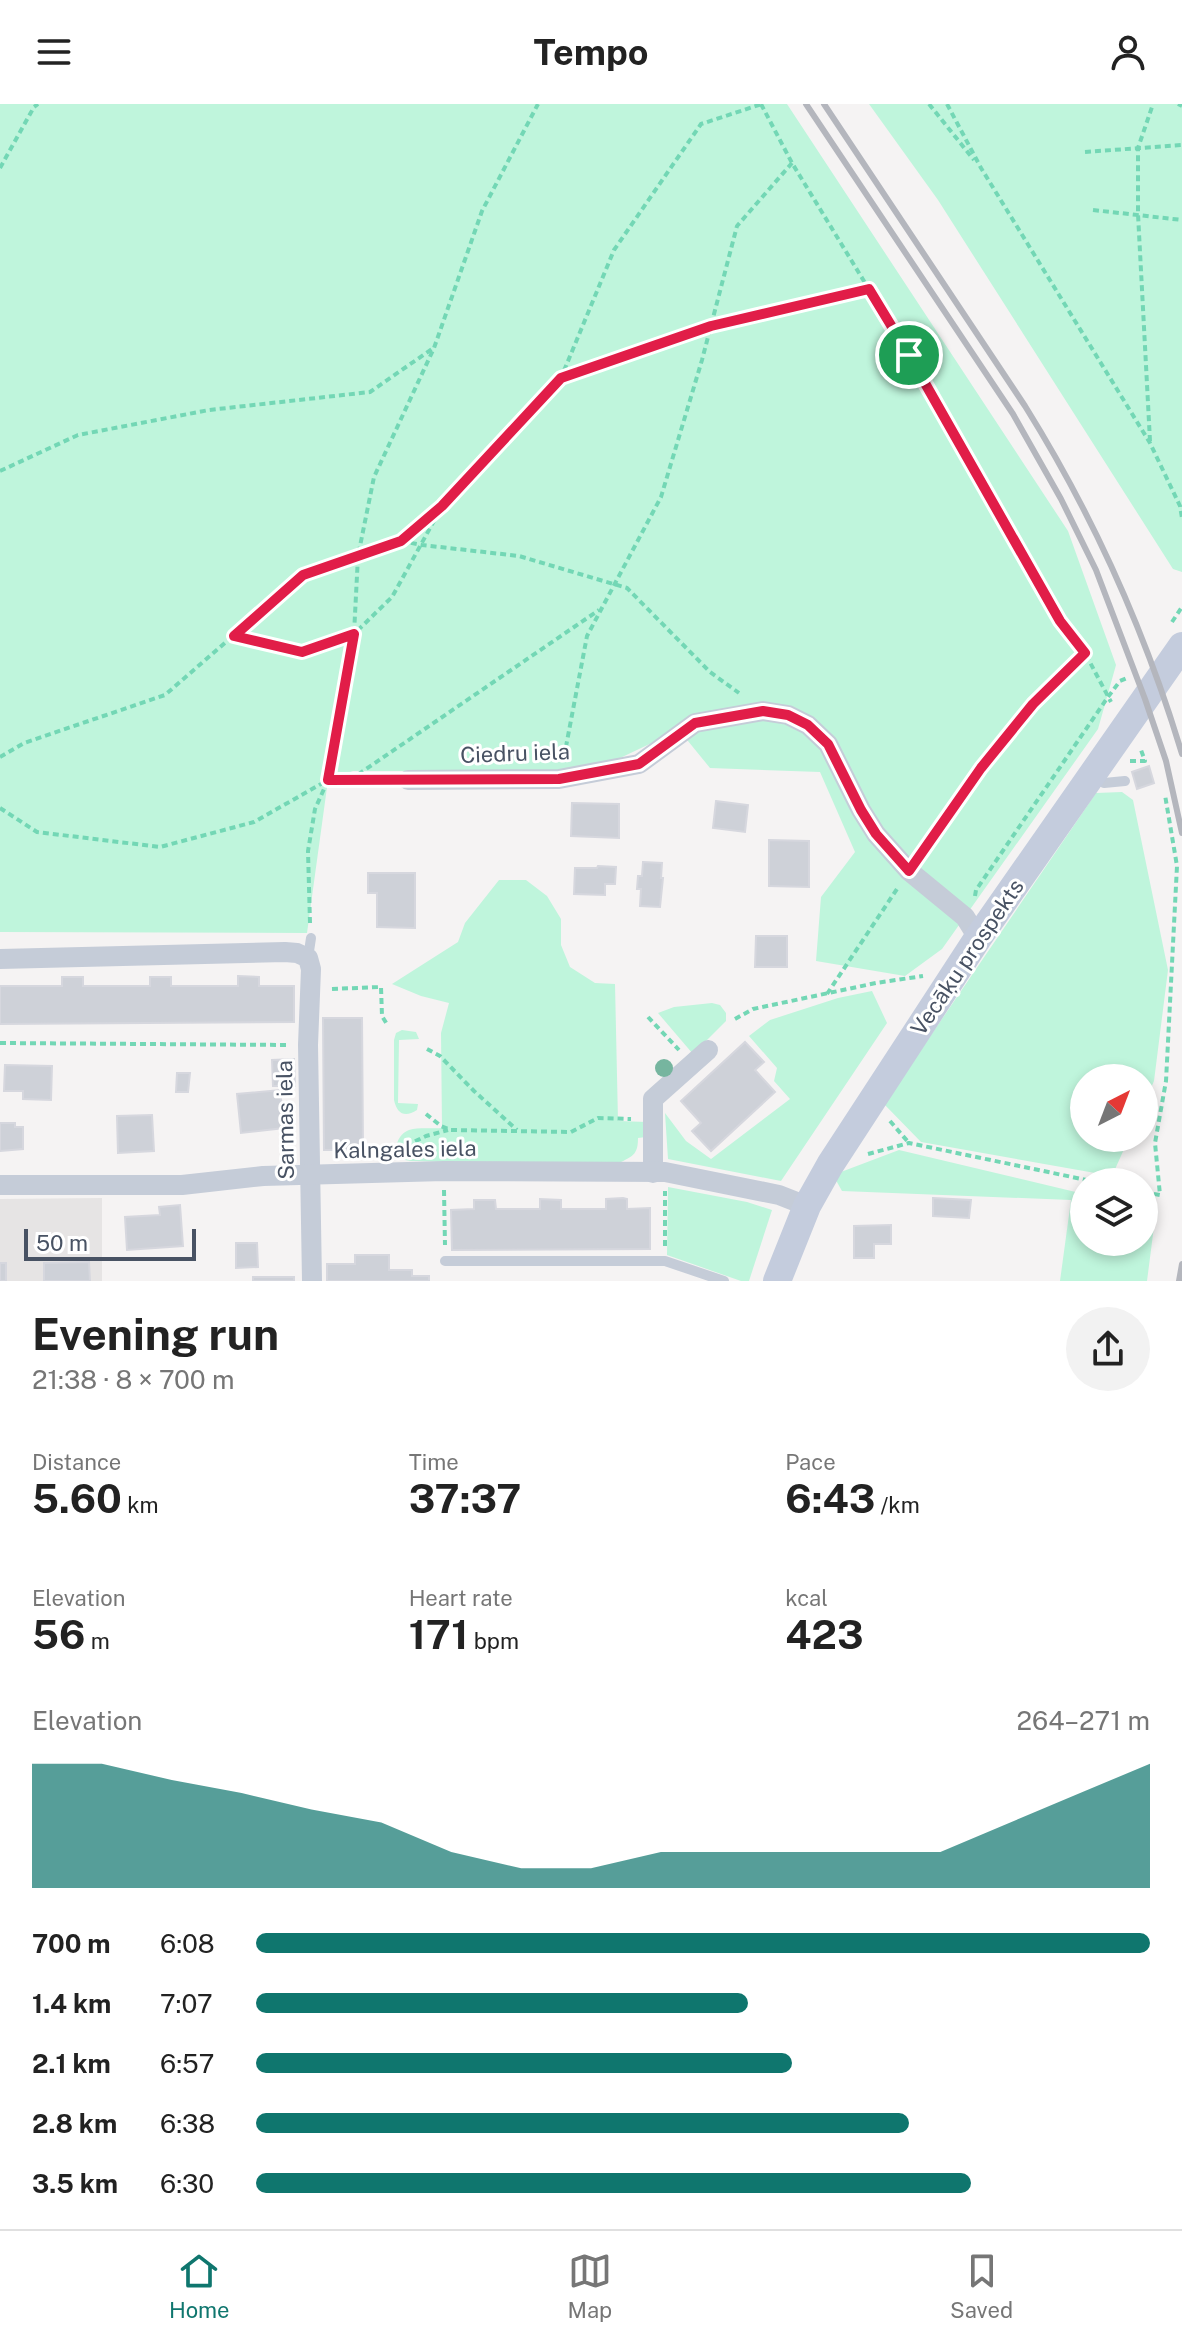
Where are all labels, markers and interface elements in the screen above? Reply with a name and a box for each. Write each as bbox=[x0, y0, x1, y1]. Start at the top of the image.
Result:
icon: menu bbox=[32, 30, 76, 74]
icon: person bbox=[1106, 30, 1150, 74]
text: Tempo bbox=[534, 31, 649, 73]
pin bbox=[875, 321, 943, 389]
icon: arrive bbox=[887, 333, 931, 377]
street label: Ciedru iela bbox=[460, 738, 570, 768]
street label: Vecāķu prospekts bbox=[905, 874, 1029, 1040]
street label: Sarmas iela bbox=[271, 1060, 299, 1180]
north arrow bbox=[1070, 1064, 1158, 1152]
map controls bbox=[1070, 1064, 1158, 1256]
street label: Kalngales iela bbox=[333, 1135, 477, 1163]
button: layers bbox=[1070, 1168, 1158, 1256]
scale bar bbox=[24, 1225, 196, 1261]
text: 50 m bbox=[36, 1230, 88, 1256]
button: share bbox=[1066, 1307, 1150, 1391]
text: Evening run bbox=[32, 1308, 279, 1360]
text: 21:38 · 8 × 700 m bbox=[32, 1364, 235, 1395]
text: Distance bbox=[32, 1449, 121, 1475]
text: Time bbox=[409, 1449, 459, 1475]
text: Pace bbox=[785, 1449, 836, 1475]
text: 5.60 bbox=[32, 1475, 122, 1522]
text: 37:37 bbox=[409, 1475, 521, 1522]
text: 6:43 bbox=[785, 1475, 875, 1522]
text: km bbox=[122, 1492, 159, 1518]
text: /km bbox=[875, 1492, 920, 1518]
text: Elevation bbox=[32, 1585, 125, 1611]
text: Heart rate bbox=[409, 1585, 513, 1611]
text: kcal bbox=[785, 1585, 828, 1611]
text: 56 bbox=[32, 1611, 85, 1658]
text: 171 bbox=[409, 1611, 468, 1658]
text: 423 bbox=[785, 1611, 864, 1658]
text: m bbox=[85, 1628, 110, 1654]
text: bpm bbox=[468, 1628, 519, 1654]
text: Elevation bbox=[32, 1705, 142, 1736]
text: 264–271 m bbox=[1017, 1705, 1150, 1736]
text: 700 m bbox=[32, 1928, 111, 1959]
text: 6:08 bbox=[160, 1928, 215, 1959]
text: 1.4 km bbox=[32, 1988, 111, 2019]
text: 7:07 bbox=[160, 1988, 213, 2019]
text: 2.1 km bbox=[32, 2048, 111, 2079]
text: 6:57 bbox=[160, 2048, 214, 2079]
text: 2.8 km bbox=[32, 2108, 117, 2139]
text: 6:38 bbox=[160, 2108, 215, 2139]
text: 3.5 km bbox=[32, 2168, 118, 2199]
text: 6:30 bbox=[160, 2168, 214, 2199]
tab: Home bbox=[169, 2249, 230, 2323]
tab: Map bbox=[568, 2249, 612, 2323]
tab: Saved bbox=[950, 2249, 1013, 2323]

